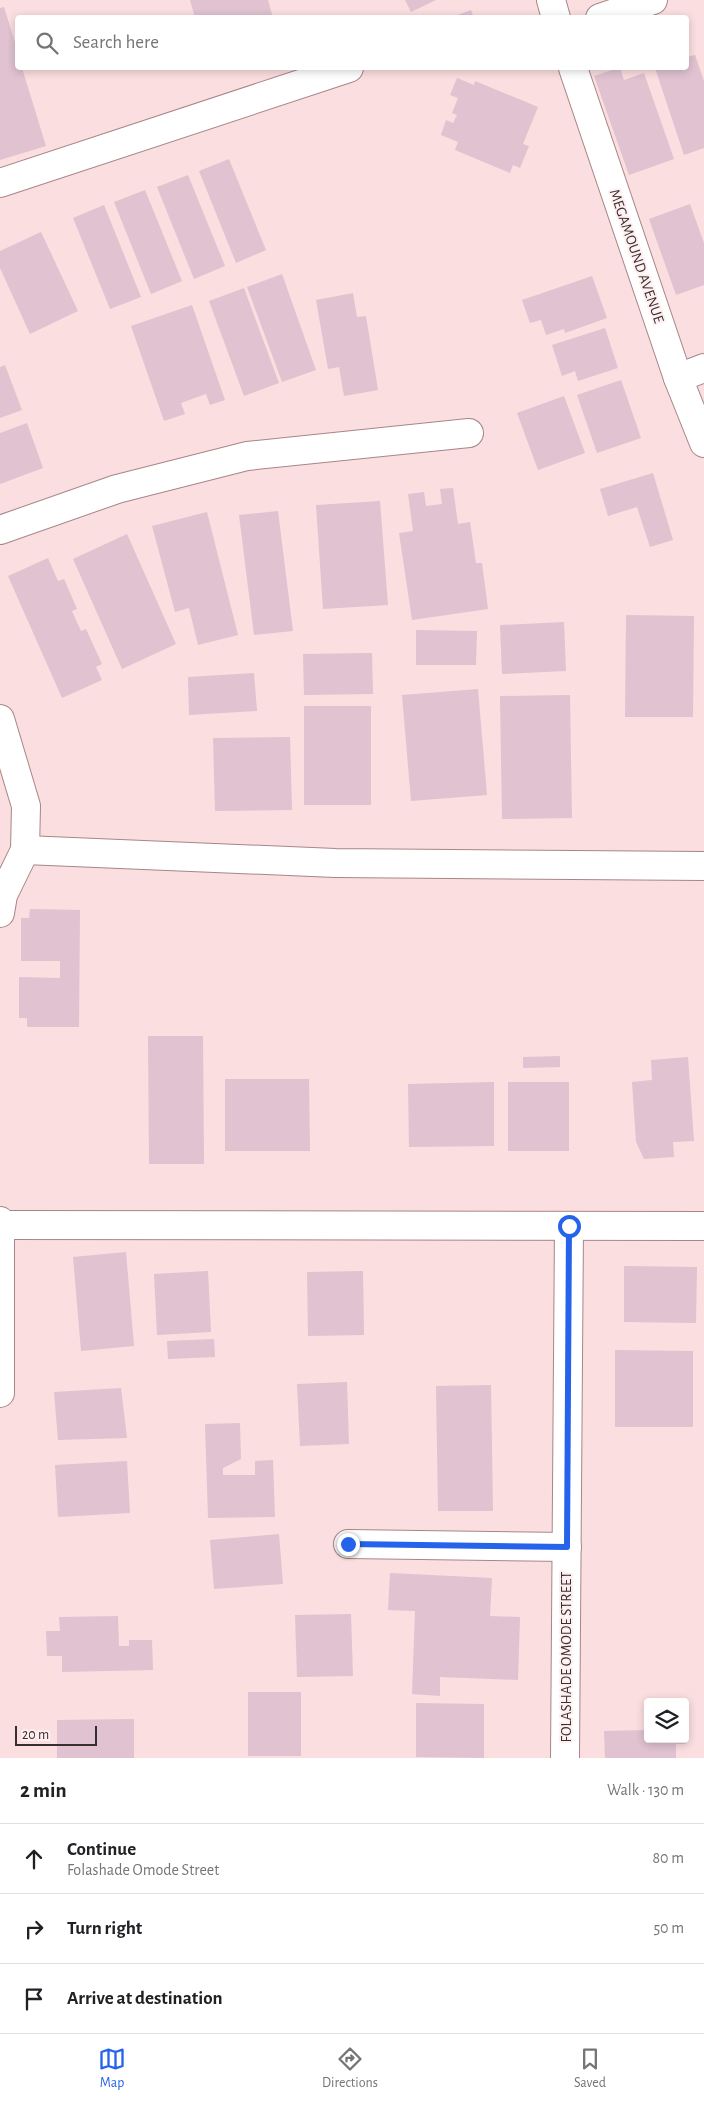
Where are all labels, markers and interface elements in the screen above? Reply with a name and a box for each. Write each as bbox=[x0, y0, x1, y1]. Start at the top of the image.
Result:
search box bbox=[15, 15, 689, 70]
icon: search bbox=[33, 29, 61, 57]
text: Search here bbox=[73, 33, 159, 52]
street label: MEGAMOUND AVENUE bbox=[607, 187, 667, 325]
route start bbox=[558, 1215, 581, 1238]
route end bbox=[337, 1533, 360, 1556]
street label: FOLASHADE OMODE STREET bbox=[559, 1571, 574, 1742]
map controls bbox=[644, 1698, 689, 1743]
button: layers bbox=[644, 1698, 689, 1743]
scale bar bbox=[15, 1723, 98, 1746]
text: 20 m bbox=[22, 1728, 49, 1742]
text: 2 min bbox=[20, 1780, 67, 1801]
text: Walk · 130 m bbox=[607, 1782, 684, 1798]
text: Continue bbox=[67, 1840, 136, 1859]
icon: ahead bbox=[20, 1845, 48, 1873]
text: 80 m bbox=[653, 1850, 684, 1866]
text: Folashade Omode Street bbox=[67, 1862, 219, 1878]
icon: right bbox=[20, 1915, 48, 1943]
text: Turn right bbox=[67, 1919, 142, 1938]
text: 50 m bbox=[653, 1920, 684, 1936]
icon: arrive bbox=[20, 1985, 48, 2013]
text: Arrive at destination bbox=[67, 1989, 223, 2008]
tab: Map bbox=[98, 2045, 126, 2092]
tab: Directions bbox=[322, 2045, 378, 2092]
tab: Saved bbox=[574, 2045, 606, 2092]

